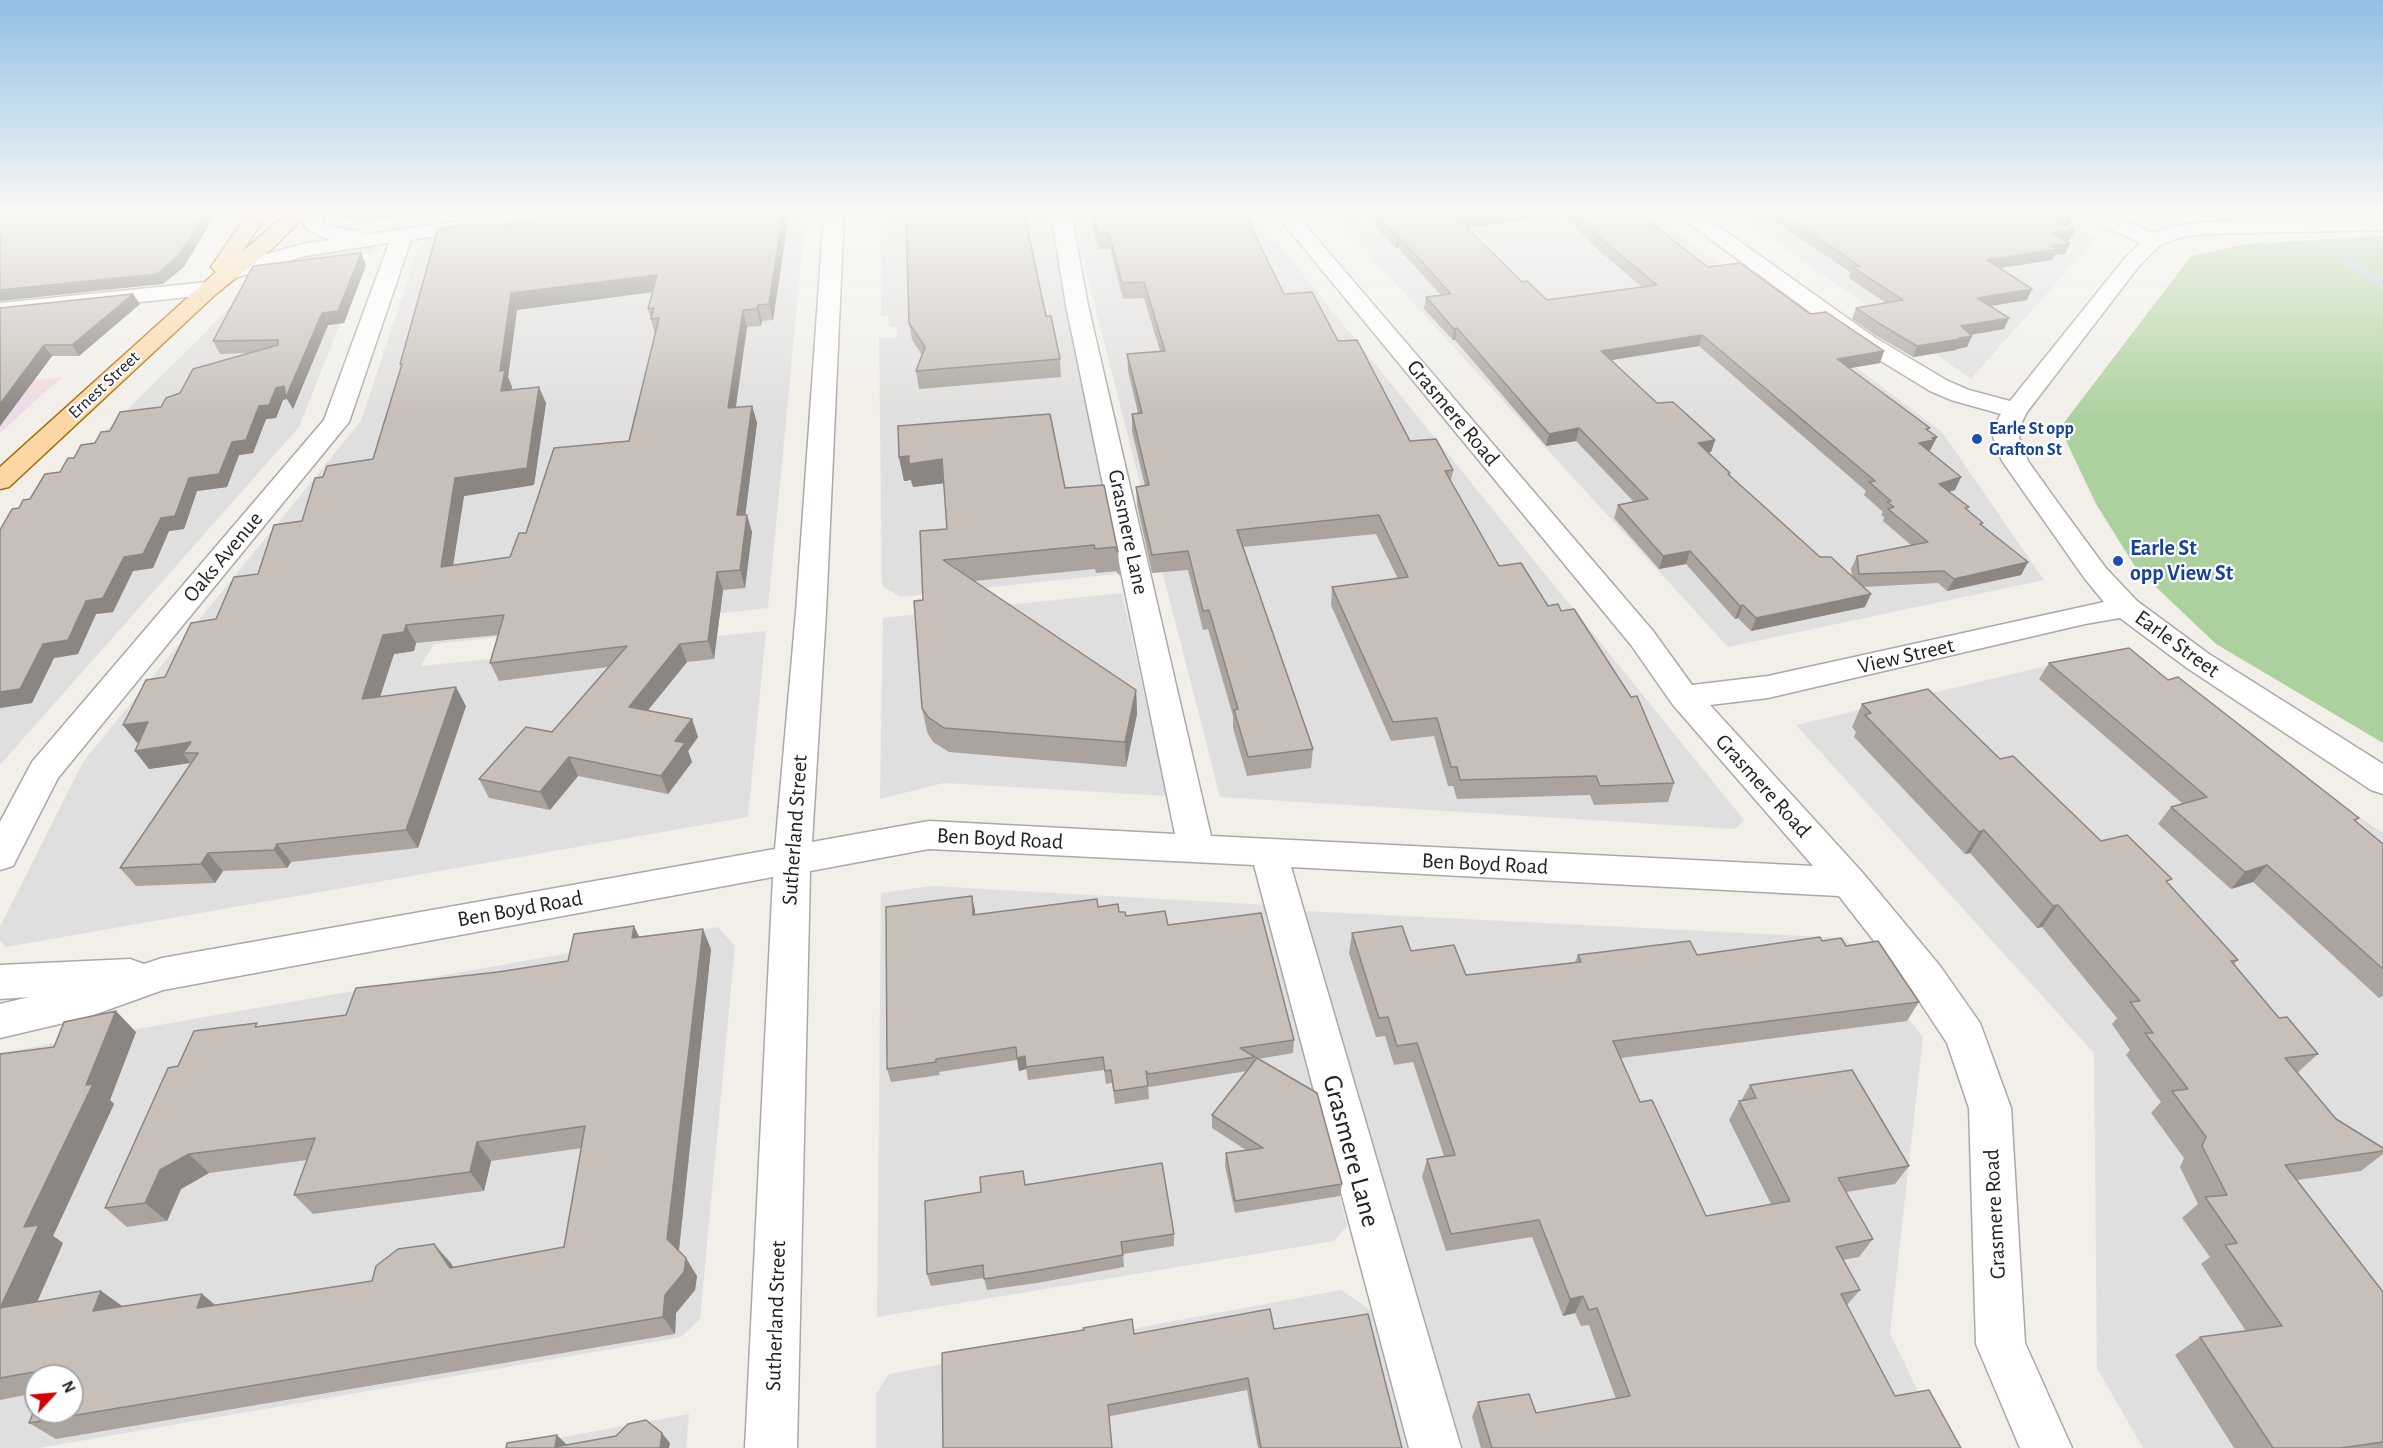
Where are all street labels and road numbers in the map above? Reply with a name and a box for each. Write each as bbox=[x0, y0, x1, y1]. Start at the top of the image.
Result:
street label: Ernest Street bbox=[64, 347, 144, 423]
street label: Grasmere Road bbox=[1401, 355, 1505, 471]
street label: Grasmere Lane bbox=[1102, 467, 1154, 597]
street label: Oaks Avenue bbox=[178, 506, 268, 608]
street label: Earle Street bbox=[2130, 604, 2224, 684]
street label: View Street bbox=[1855, 632, 1957, 680]
street label: Grasmere Road bbox=[1710, 729, 1816, 843]
street label: Sutherland Street bbox=[777, 754, 813, 906]
street label: Ben Boyd Road bbox=[936, 823, 1064, 855]
street label: Ben Boyd Road bbox=[1421, 848, 1549, 880]
street label: Ben Boyd Road bbox=[455, 885, 585, 933]
street label: Grasmere Lane bbox=[1315, 1071, 1387, 1231]
street label: Grasmere Road bbox=[1978, 1148, 2012, 1280]
street label: Sutherland Street bbox=[760, 1240, 792, 1392]

